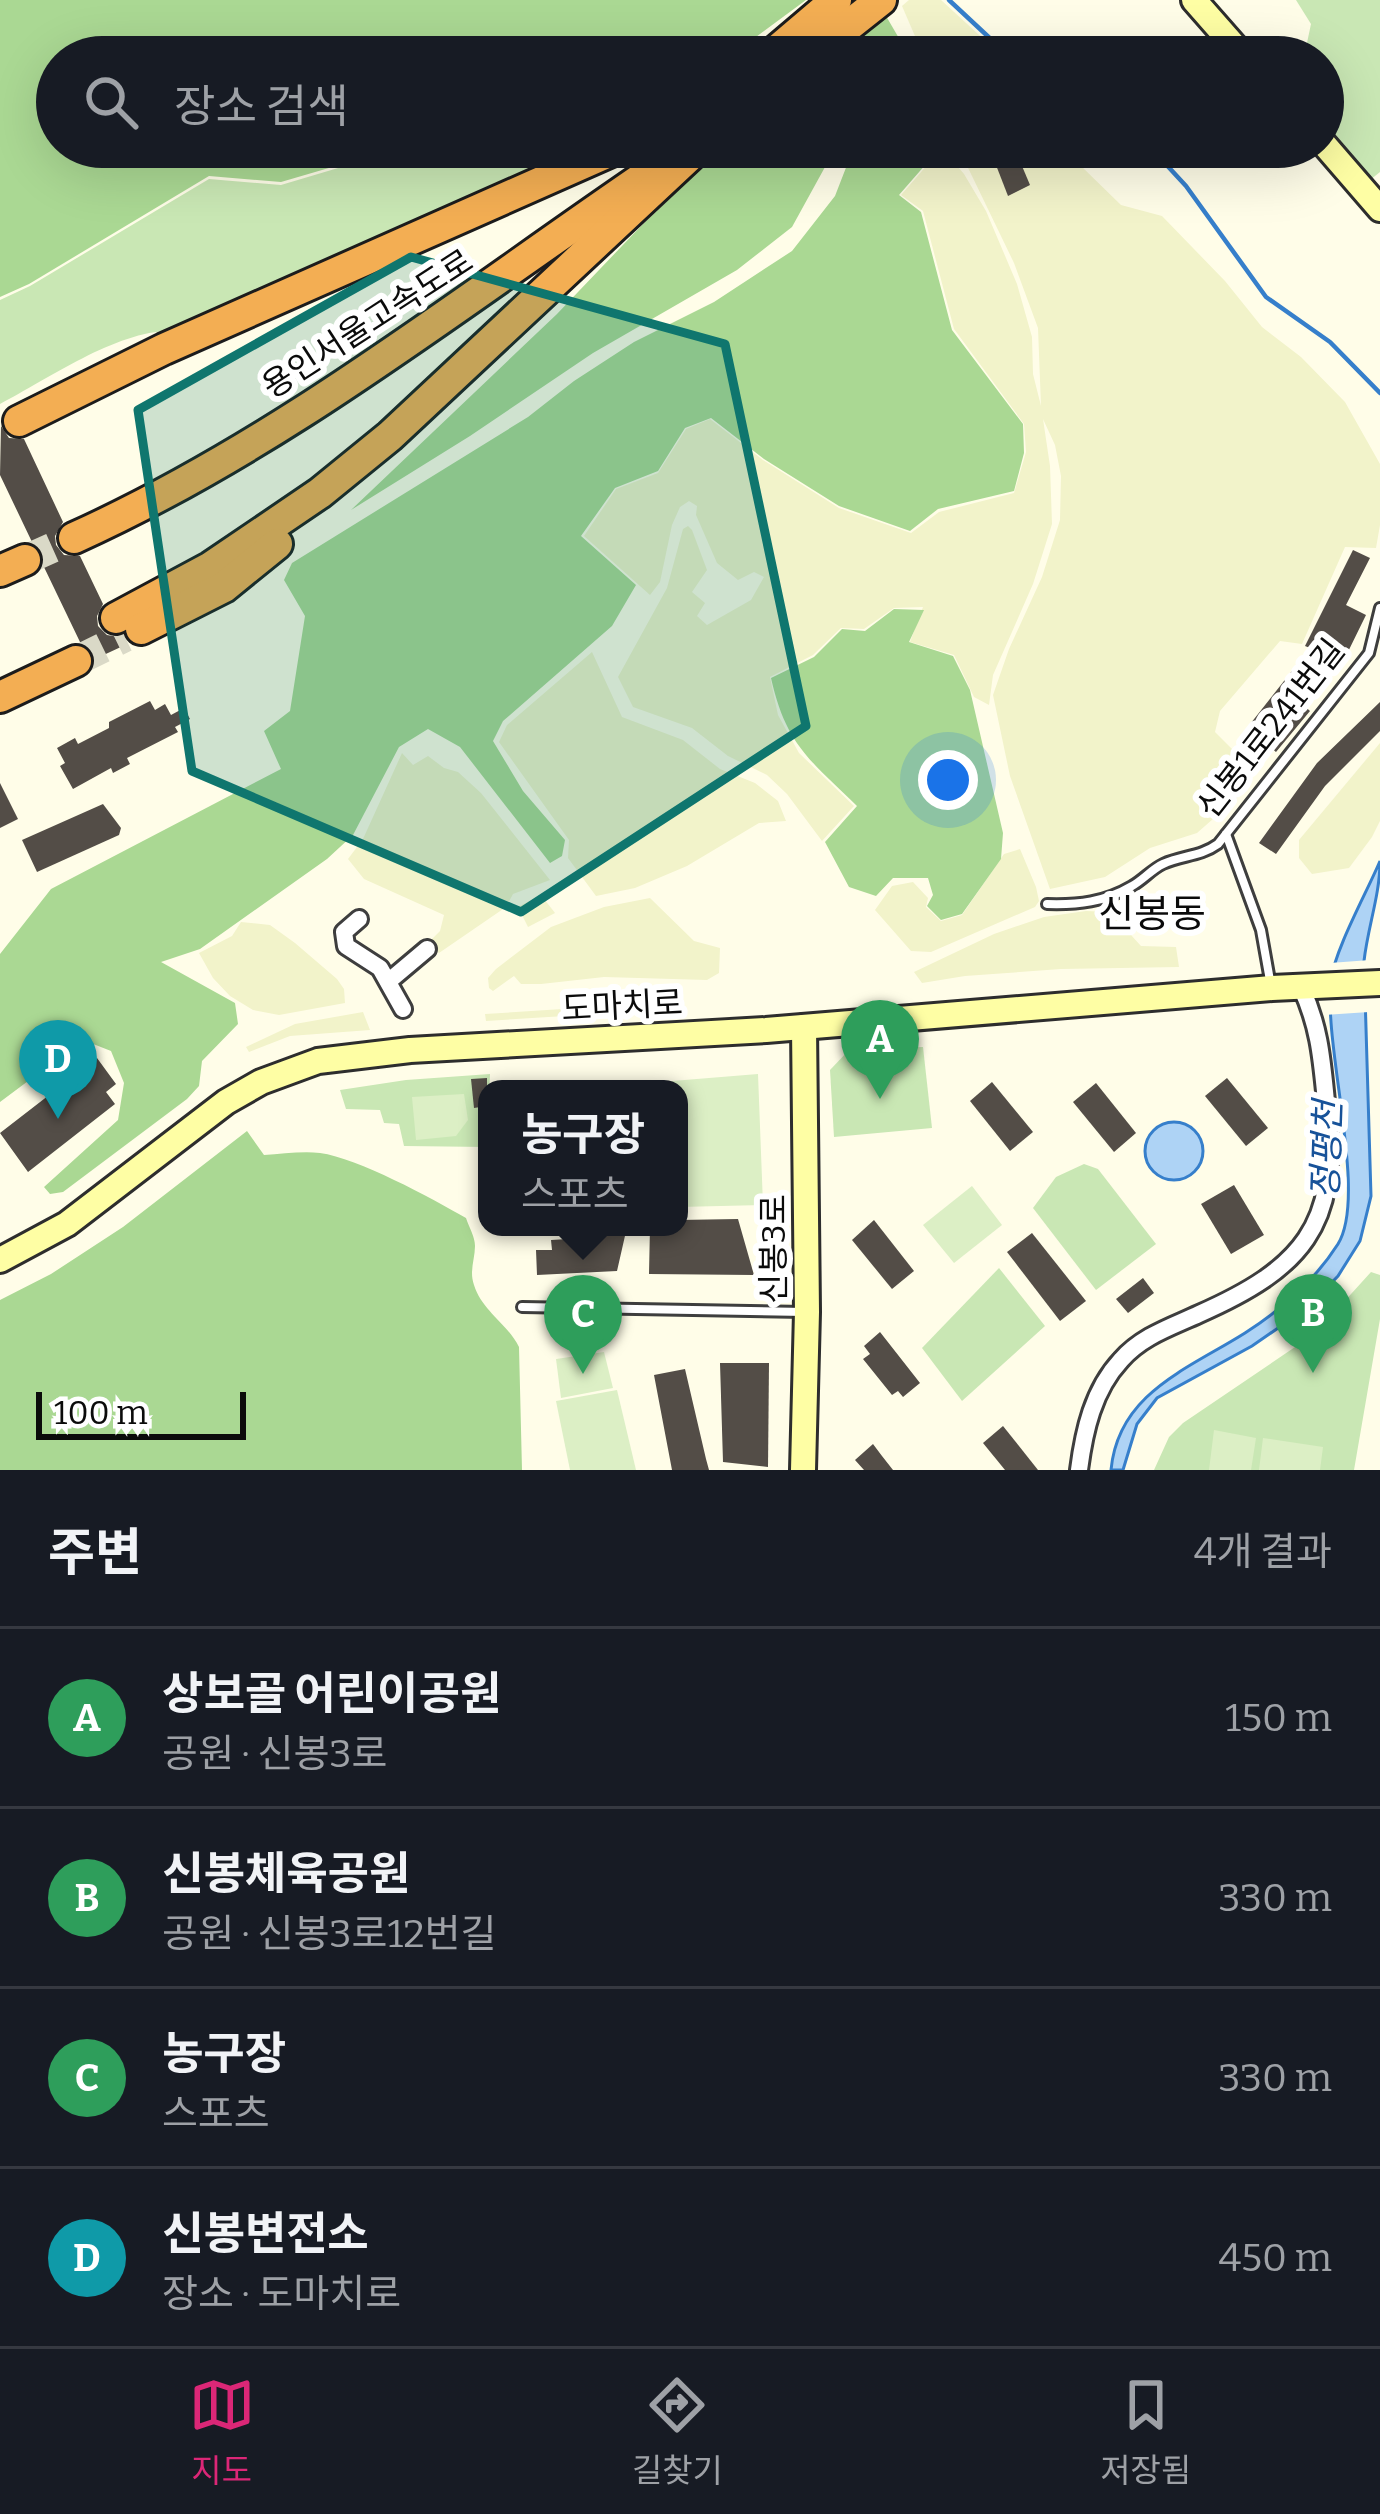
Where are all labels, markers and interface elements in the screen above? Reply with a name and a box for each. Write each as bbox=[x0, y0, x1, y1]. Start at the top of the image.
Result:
search box bbox=[36, 36, 1344, 168]
icon: search bbox=[78, 69, 144, 135]
text: 장소 검색 bbox=[174, 80, 349, 134]
street label: 용인서울고속도로 bbox=[255, 241, 480, 407]
street label: 신봉1로241번길 bbox=[1189, 631, 1353, 826]
your location bbox=[918, 750, 978, 810]
district label: 신봉동 bbox=[1098, 891, 1206, 937]
street label: 도마치로 bbox=[560, 983, 684, 1029]
pin: A bbox=[841, 1000, 919, 1099]
pin: D bbox=[19, 1020, 97, 1119]
popup bbox=[478, 1080, 688, 1236]
water label: 정평천 bbox=[1303, 1096, 1351, 1200]
text: 농구장 bbox=[521, 1108, 645, 1162]
text: 스포츠 bbox=[521, 1172, 629, 1218]
street label: 신봉3로 bbox=[754, 1194, 794, 1304]
pin: B bbox=[1274, 1274, 1352, 1373]
pin: C bbox=[544, 1275, 622, 1374]
scale bar bbox=[36, 1386, 246, 1439]
text: 100 m bbox=[54, 1393, 148, 1433]
text: 주변 bbox=[48, 1522, 142, 1584]
text: 4개 결과 bbox=[1194, 1529, 1332, 1575]
text: 상보골 어린이공원 bbox=[162, 1667, 501, 1721]
text: A bbox=[73, 1695, 101, 1741]
text: 150 m bbox=[1225, 1695, 1332, 1741]
text: 공원 · 신봉3로 bbox=[162, 1731, 387, 1777]
text: 신봉체육공원 bbox=[162, 1847, 410, 1901]
text: B bbox=[74, 1875, 100, 1921]
text: 330 m bbox=[1218, 1875, 1332, 1921]
text: 공원 · 신봉3로12번길 bbox=[162, 1911, 496, 1957]
text: 농구장 bbox=[162, 2027, 286, 2081]
text: C bbox=[75, 2055, 99, 2101]
text: 330 m bbox=[1218, 2055, 1332, 2101]
text: 스포츠 bbox=[162, 2091, 270, 2137]
text: 신봉변전소 bbox=[162, 2207, 369, 2261]
text: D bbox=[73, 2235, 101, 2281]
text: 450 m bbox=[1218, 2235, 1332, 2281]
text: 장소 · 도마치로 bbox=[162, 2271, 401, 2317]
tab: 지도 bbox=[189, 2372, 255, 2492]
tab: 길찾기 bbox=[632, 2372, 723, 2492]
tab: 저장됨 bbox=[1100, 2372, 1191, 2492]

